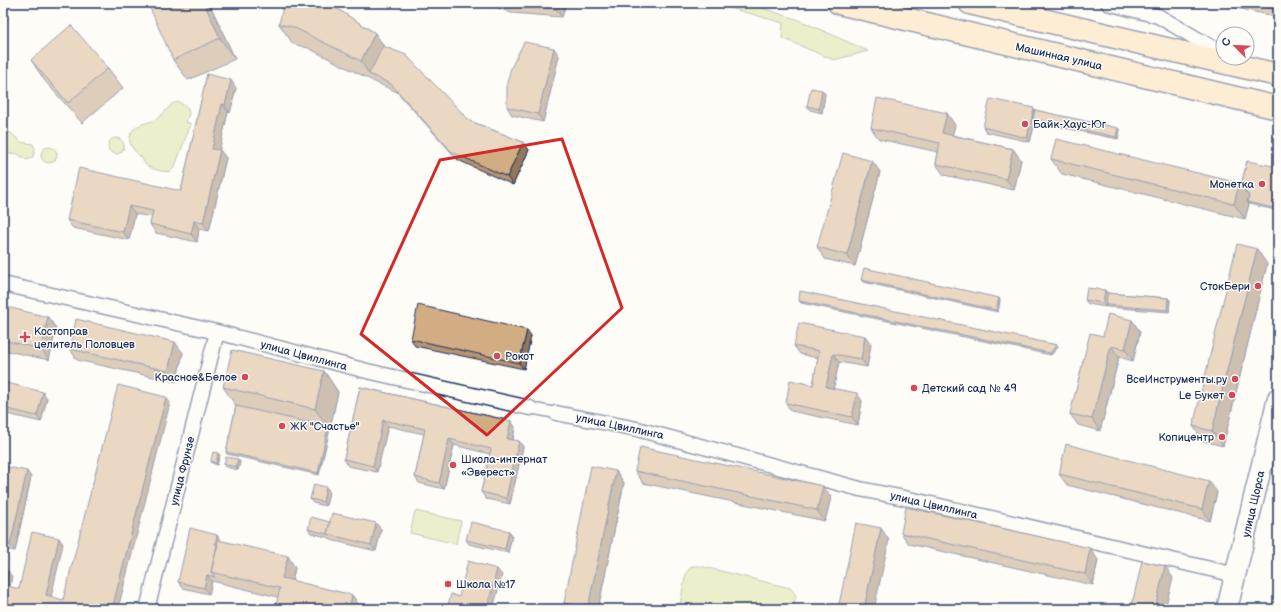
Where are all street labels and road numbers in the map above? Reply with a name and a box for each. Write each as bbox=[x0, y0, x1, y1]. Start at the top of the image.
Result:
street label: Машинная улица bbox=[1014, 40, 1104, 73]
street label: улица Цвиллинга bbox=[259, 338, 349, 373]
street label: улица Цвиллинга bbox=[575, 411, 665, 442]
street label: улица Фрунзе bbox=[168, 435, 197, 507]
street label: улица Щорса bbox=[1240, 469, 1268, 539]
street label: улица Цвиллинга bbox=[889, 489, 979, 522]

